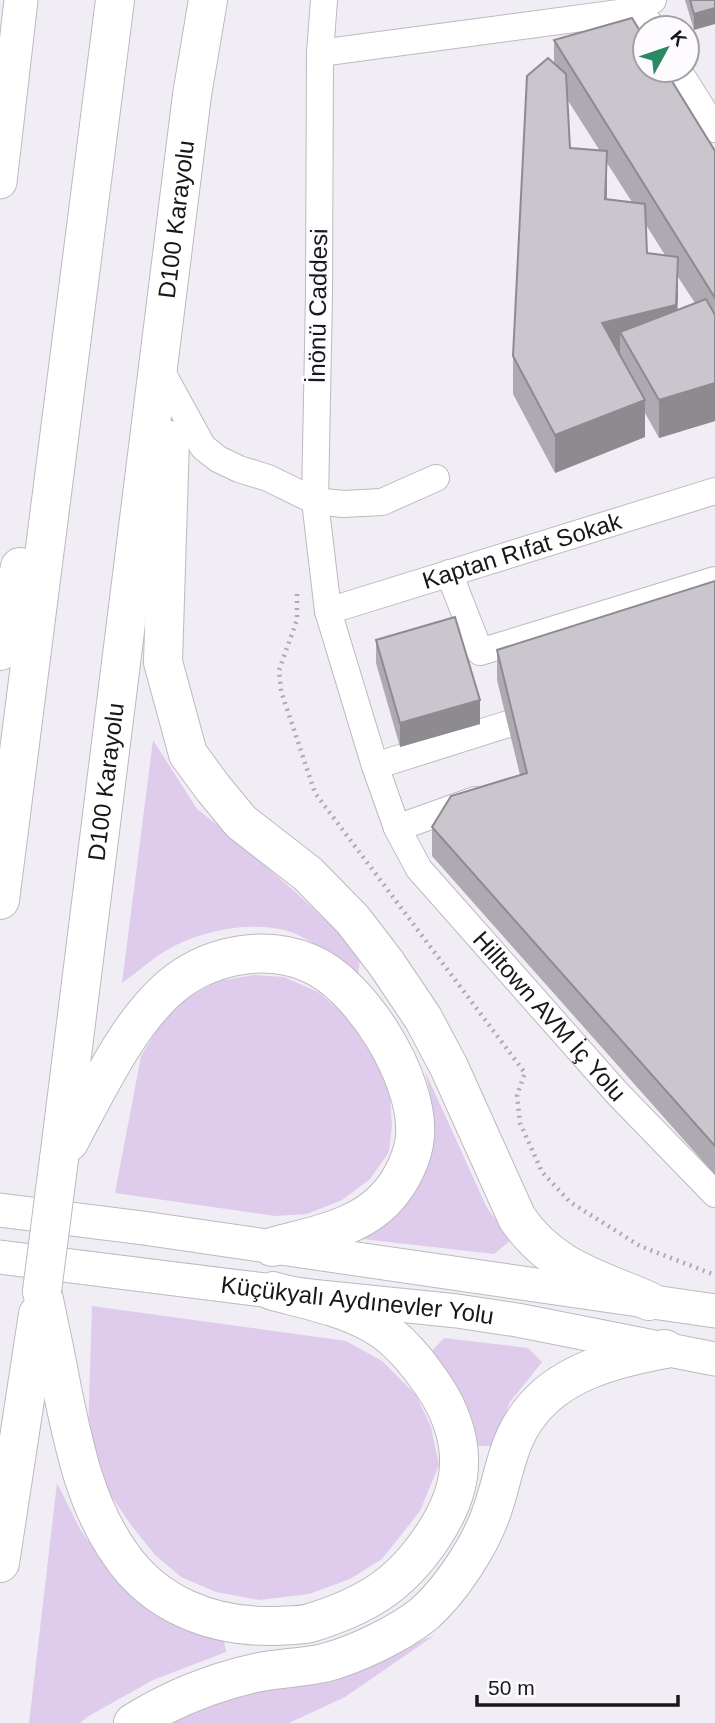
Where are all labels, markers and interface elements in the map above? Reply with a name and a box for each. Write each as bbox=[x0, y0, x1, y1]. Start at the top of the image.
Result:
north arrow bbox=[631, 14, 701, 84]
text: K bbox=[666, 26, 691, 51]
street label: D100 Karayolu bbox=[153, 139, 199, 300]
street label: İnönü Caddesi bbox=[303, 228, 332, 384]
street label: Kaptan Rıfat Sokak bbox=[419, 507, 626, 594]
street label: D100 Karayolu bbox=[82, 701, 129, 862]
street label: Hilltown AVM İç Yolu bbox=[468, 926, 632, 1106]
street label: Küçükyalı Aydınevler Yolu bbox=[219, 1271, 496, 1329]
scale bar bbox=[477, 1664, 678, 1708]
text: 50 m bbox=[488, 1676, 535, 1699]

